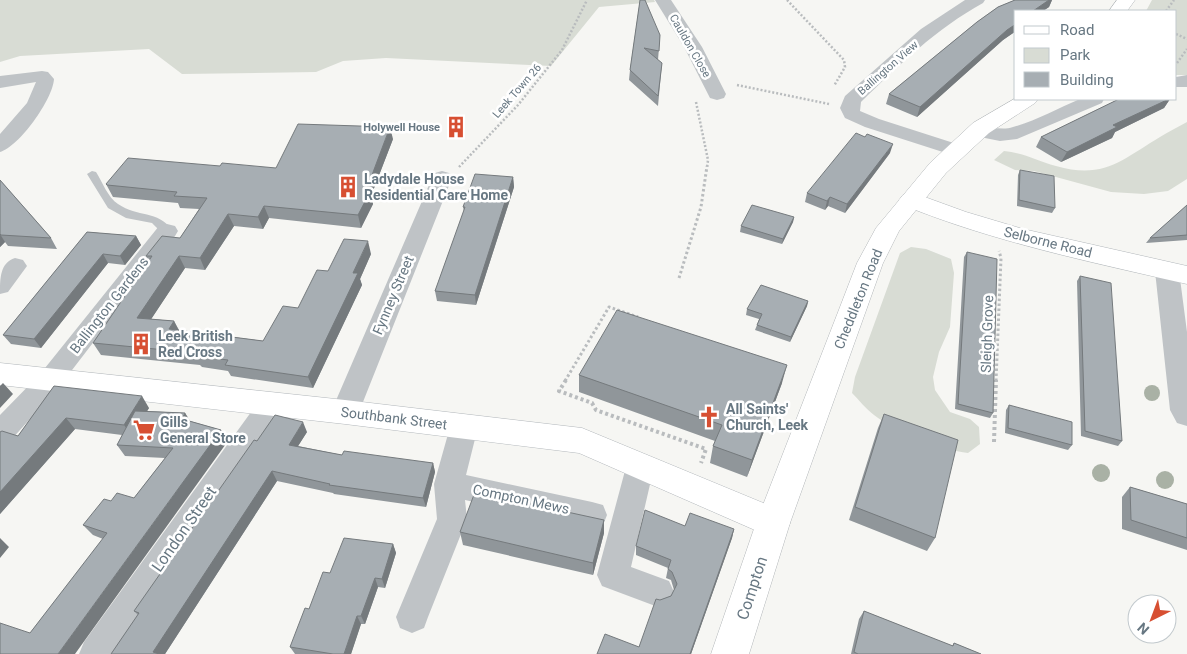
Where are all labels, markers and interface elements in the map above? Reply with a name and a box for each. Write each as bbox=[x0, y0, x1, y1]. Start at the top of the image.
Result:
legend bbox=[1014, 10, 1177, 100]
street label: Cauldon Close bbox=[667, 12, 713, 80]
text: Road bbox=[1060, 21, 1094, 39]
street label: Ballington View bbox=[855, 38, 921, 98]
text: Park bbox=[1060, 46, 1091, 64]
street label: Leek Town 26 bbox=[490, 61, 544, 121]
text: Building bbox=[1060, 71, 1114, 89]
building icon: Holywell House bbox=[443, 114, 469, 140]
place label: Holywell House bbox=[363, 121, 440, 134]
place label: Ladydale House Residential Care Home bbox=[364, 171, 508, 203]
building icon: Ladydale House Residential Care Home bbox=[335, 174, 361, 200]
street label: Selborne Road bbox=[1002, 223, 1094, 261]
street label: Cheddleton Road bbox=[831, 247, 885, 351]
street label: Fynney Street bbox=[369, 253, 417, 337]
street label: Ballington Gardens bbox=[66, 254, 152, 356]
street label: Sleigh Grove bbox=[978, 295, 996, 373]
place label: Leek British Red Cross bbox=[158, 328, 233, 360]
building icon: Leek British Red Cross bbox=[128, 331, 154, 357]
place label: All Saints' Church, Leek bbox=[726, 401, 809, 433]
street label: Southbank Street bbox=[340, 404, 448, 433]
church icon: All Saints' Church, Leek bbox=[696, 404, 722, 430]
place label: Gills General Store bbox=[160, 414, 246, 446]
supermarket icon: Gills General Store bbox=[131, 417, 157, 443]
street label: Compton Mews bbox=[471, 481, 571, 517]
street label: London Street bbox=[148, 483, 220, 575]
street label: Compton bbox=[733, 554, 771, 622]
north arrow bbox=[1127, 594, 1177, 644]
text: N bbox=[1134, 619, 1152, 638]

